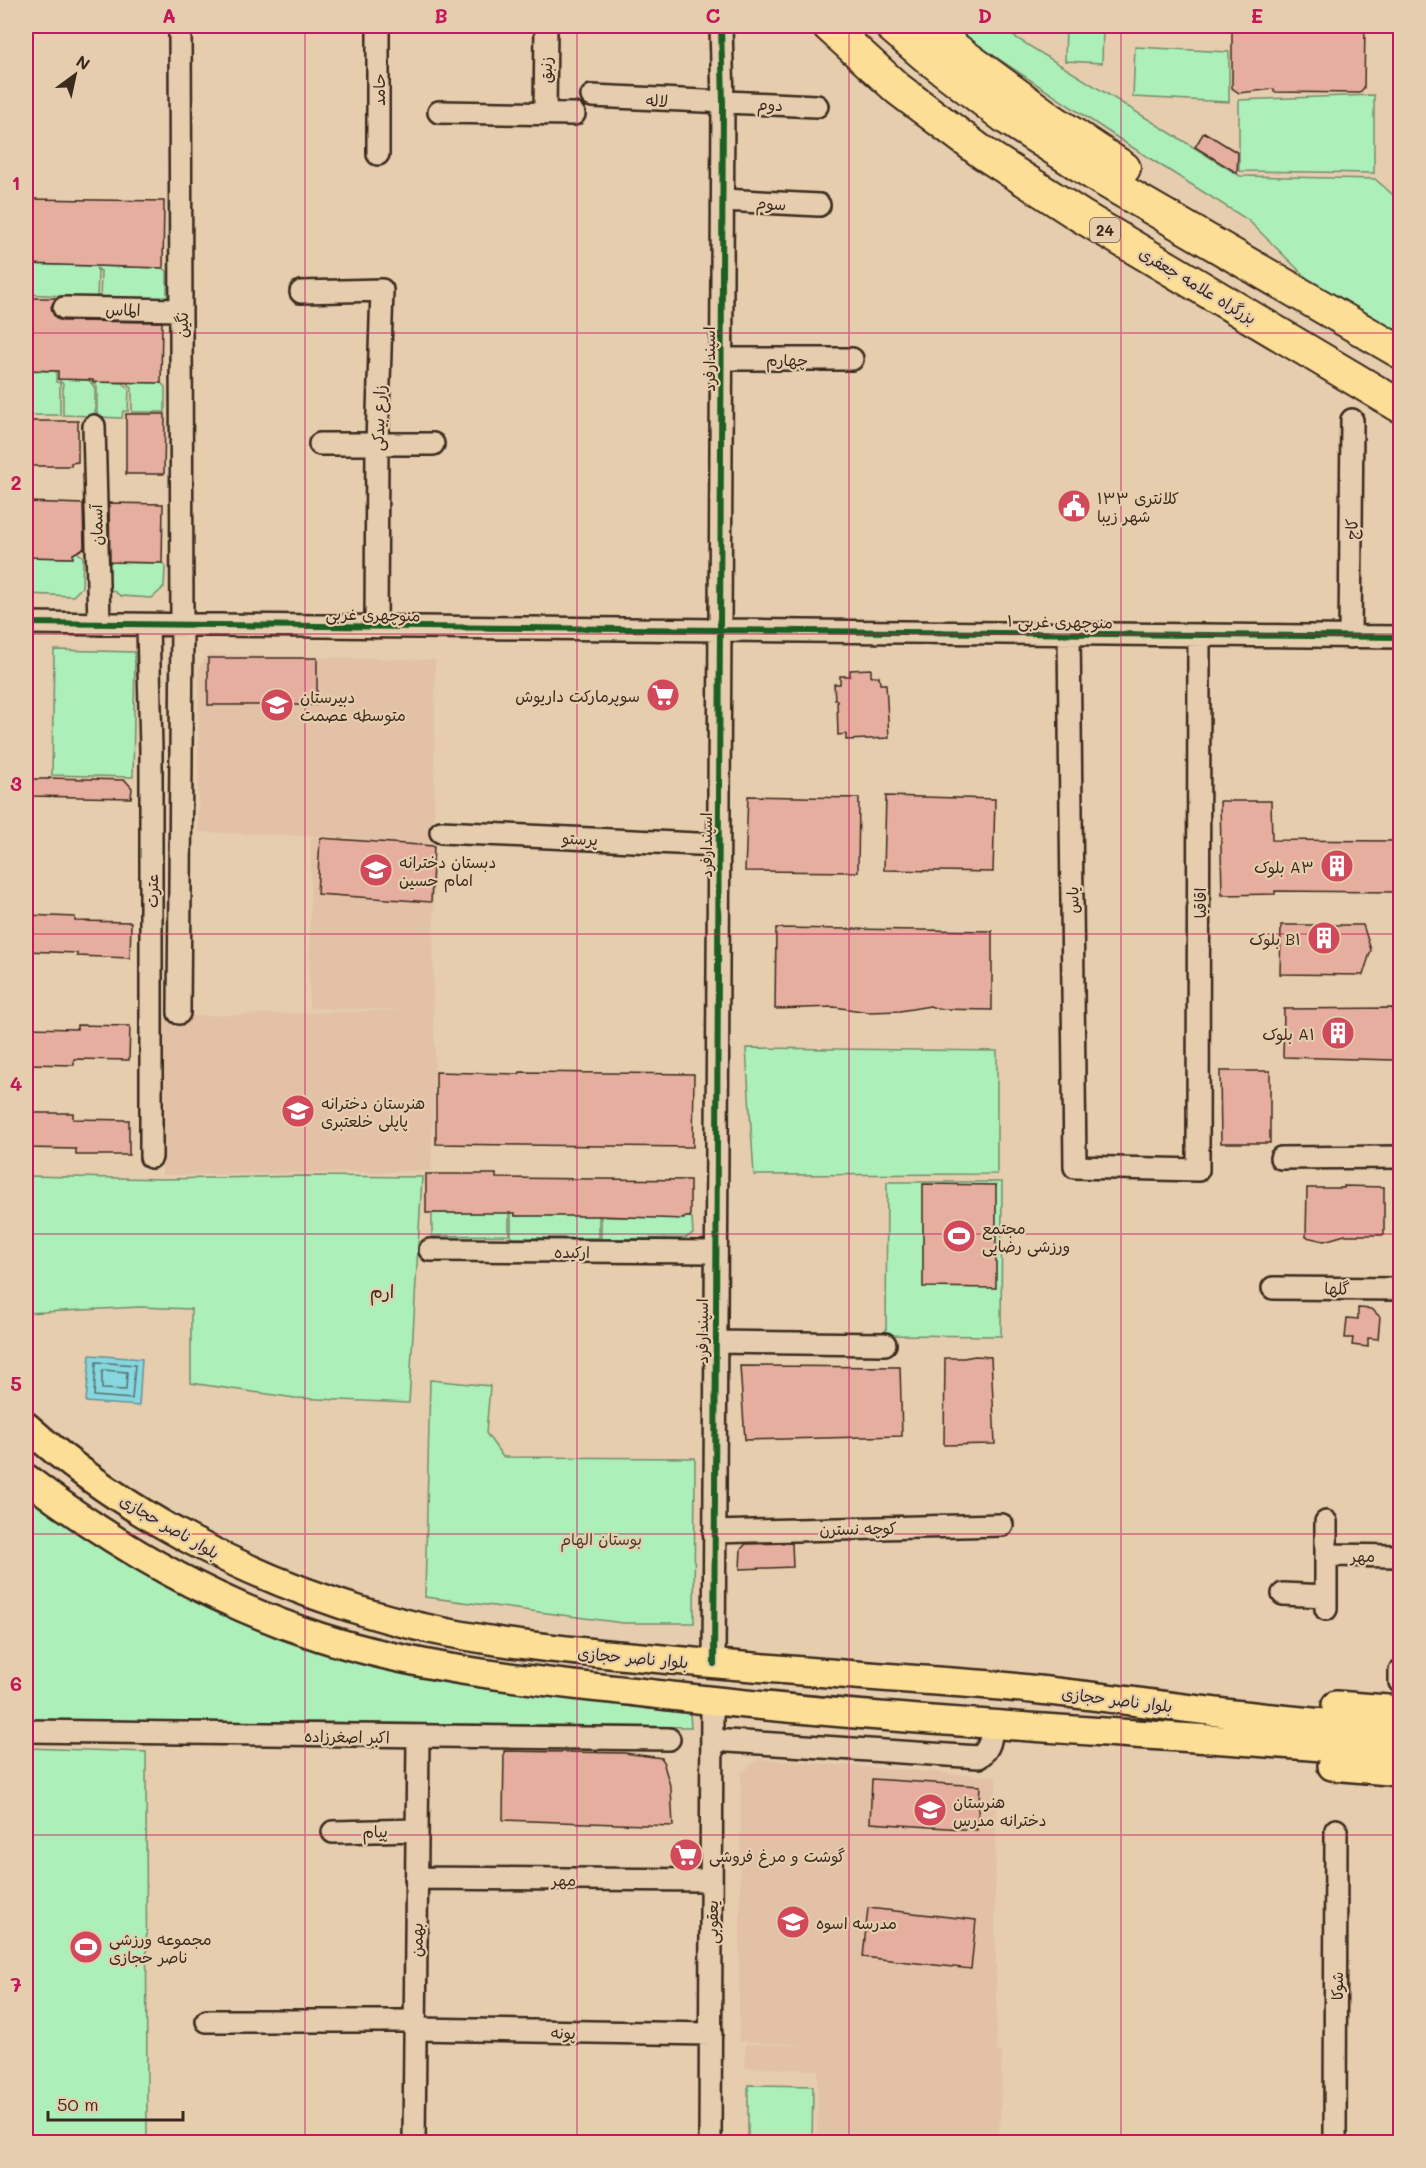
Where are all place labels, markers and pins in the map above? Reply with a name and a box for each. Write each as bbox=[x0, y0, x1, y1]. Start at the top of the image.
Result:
place label: کلانتری ۱۳۳ شهر زیبا bbox=[1097, 487, 1179, 526]
public building icon: کلانتری ۱۳۳ شهر زیبا bbox=[1056, 488, 1092, 524]
supermarket icon: سوپرمارکت داریوش bbox=[645, 677, 681, 713]
place label: سوپرمارکت داریوش bbox=[515, 685, 640, 707]
place label: دبیرستان متوسطه عصمت bbox=[300, 686, 406, 726]
school or university icon: دبیرستان متوسطه عصمت bbox=[259, 687, 295, 723]
building icon: بلوک A۳ bbox=[1319, 848, 1355, 884]
place label: دبستان دخترانه امام حسین bbox=[399, 851, 496, 893]
school or university icon: دبستان دخترانه امام حسین bbox=[358, 852, 394, 888]
place label: بلوک A۳ bbox=[1254, 856, 1314, 878]
building icon: بلوک B۱ bbox=[1306, 920, 1342, 956]
place label: بلوک B۱ bbox=[1249, 928, 1301, 950]
building icon: بلوک A۱ bbox=[1320, 1015, 1356, 1051]
place label: بلوک A۱ bbox=[1262, 1023, 1315, 1045]
place label: هنرستان دخترانه پاپلی خلعتبری bbox=[321, 1092, 425, 1132]
school or university icon: هنرستان دخترانه پاپلی خلعتبری bbox=[280, 1093, 316, 1129]
place label: مجتمع ورزشی رضایی bbox=[982, 1217, 1070, 1257]
sports icon: مجتمع ورزشی رضایی bbox=[941, 1218, 977, 1254]
place label: هنرستان دخترانه مدرس bbox=[953, 1791, 1047, 1830]
school or university icon: هنرستان دخترانه مدرس bbox=[912, 1792, 948, 1828]
supermarket icon: گوشت و مرغ فروشی bbox=[668, 1837, 704, 1873]
place label: گوشت و مرغ فروشی bbox=[709, 1845, 845, 1868]
school or university icon: مدرسه اسوه bbox=[775, 1904, 811, 1940]
place label: مدرسه اسوه bbox=[816, 1912, 897, 1934]
place label: مجموعه ورزشی ناصر حجازی bbox=[109, 1928, 212, 1967]
sports icon: مجموعه ورزشی ناصر حجازی bbox=[68, 1929, 104, 1965]

